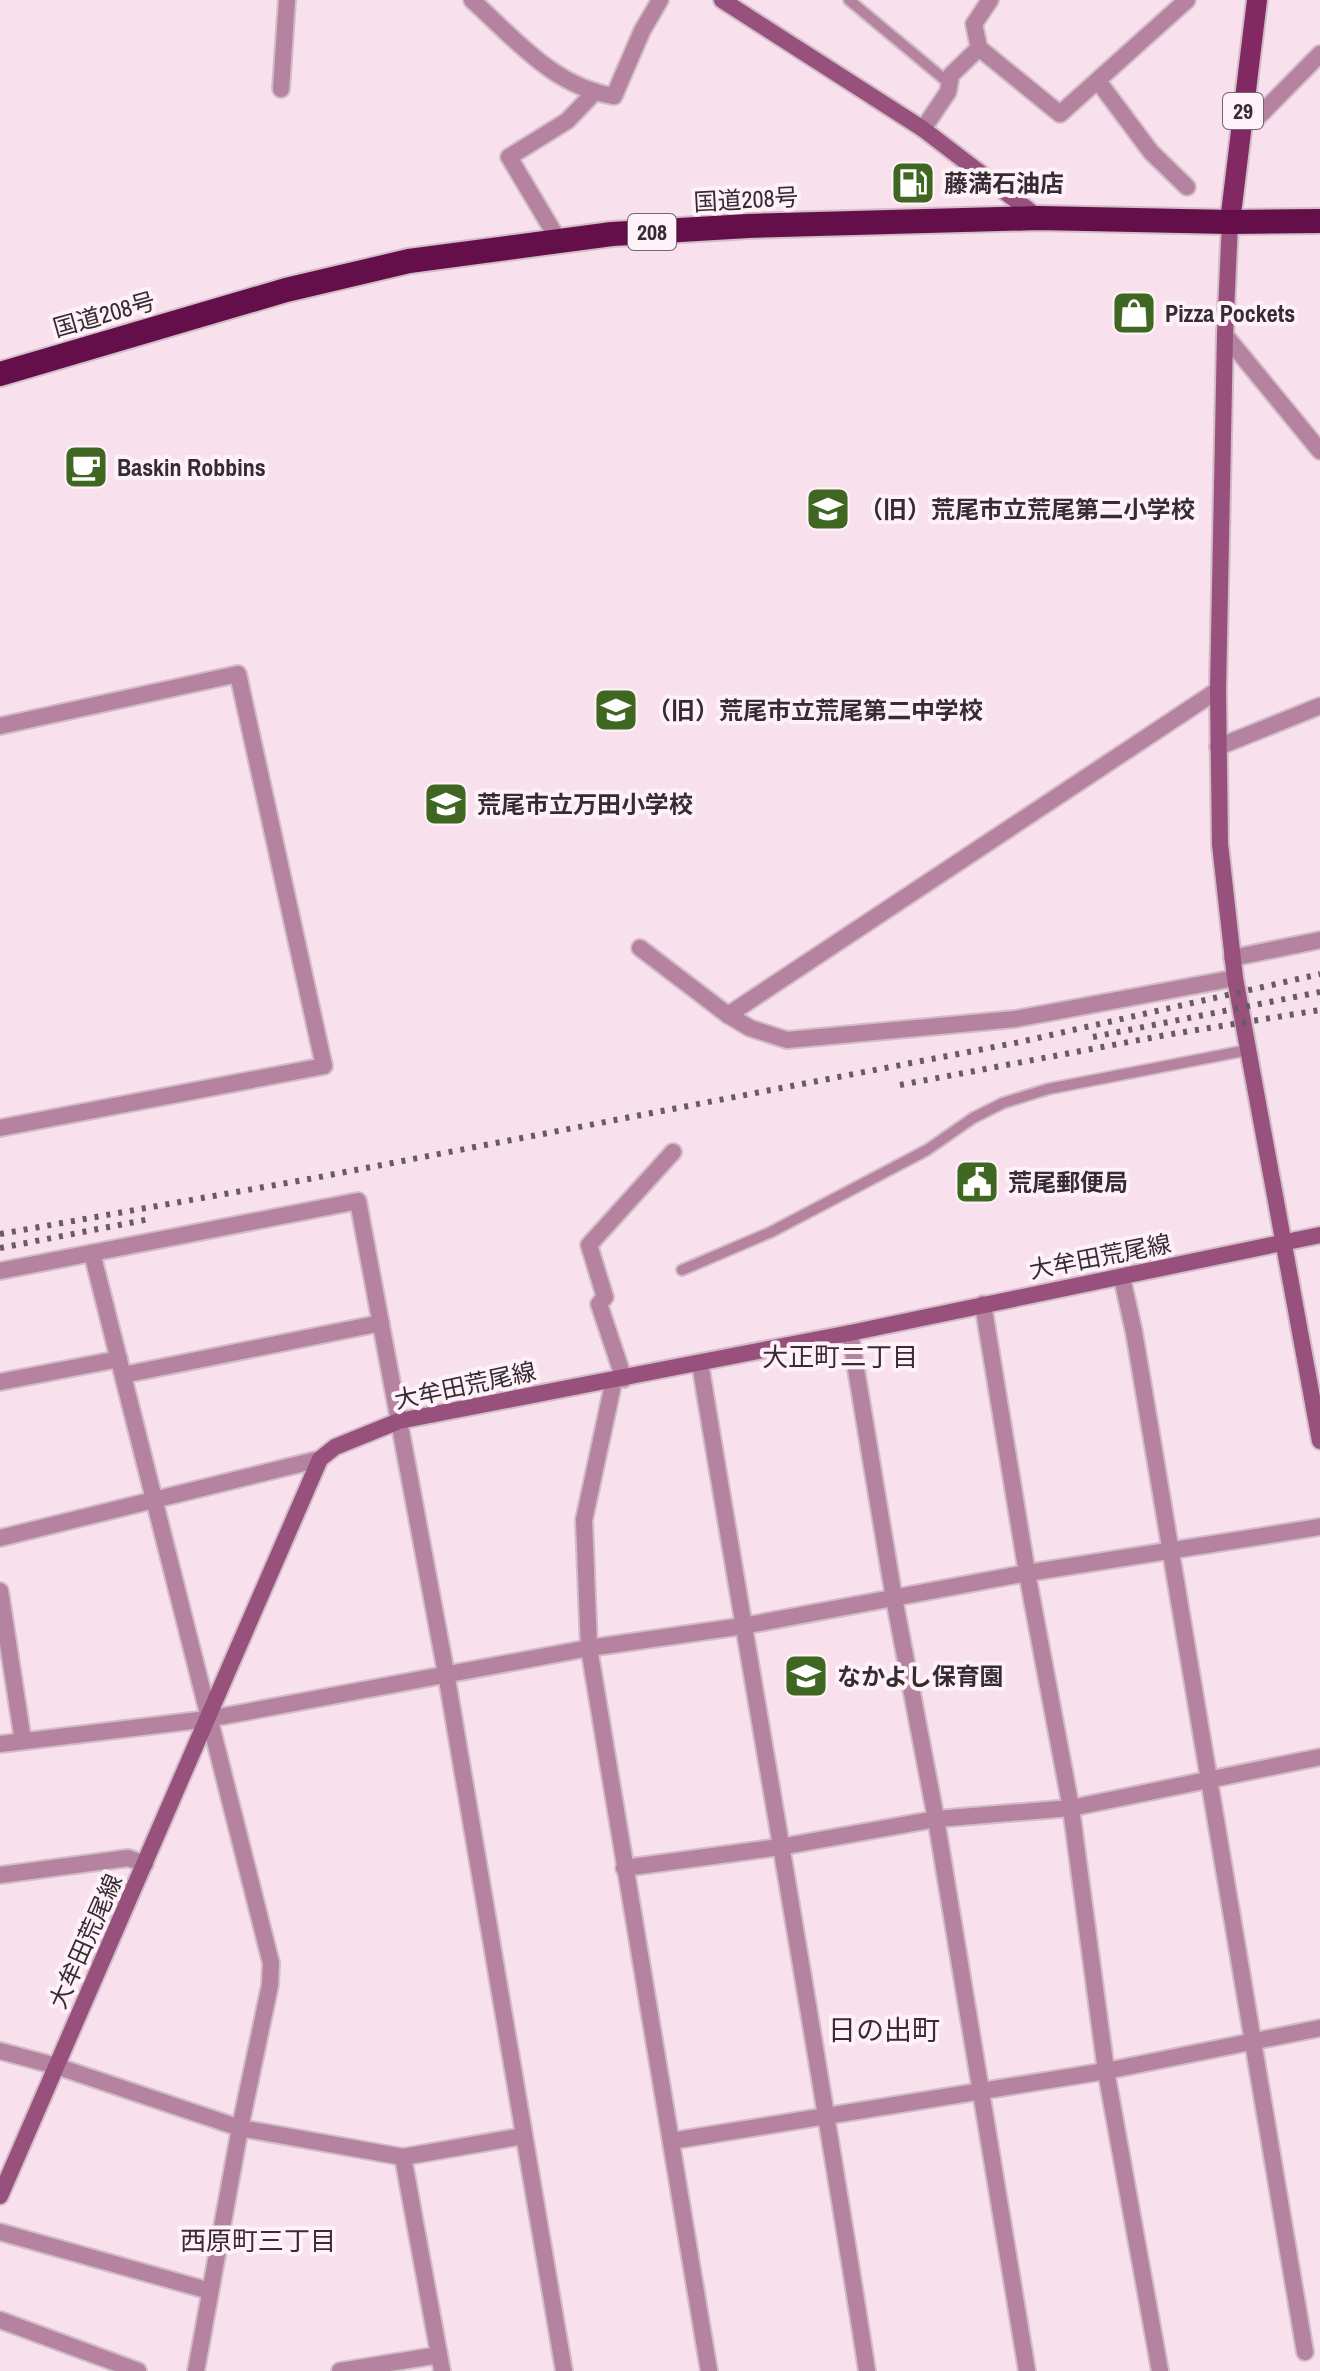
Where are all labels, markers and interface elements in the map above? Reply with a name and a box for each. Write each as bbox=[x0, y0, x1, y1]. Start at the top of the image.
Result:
road number: 29 bbox=[1223, 93, 1263, 129]
fuel station icon: 藤満石油店 bbox=[889, 159, 937, 207]
place label: 藤満石油店 bbox=[944, 167, 1064, 199]
street label: 国道208号 bbox=[693, 180, 799, 218]
road number: 208 bbox=[628, 214, 676, 250]
street label: 国道208号 bbox=[49, 284, 159, 344]
shop icon: Pizza Pockets bbox=[1110, 289, 1158, 337]
place label: Pizza Pockets bbox=[1165, 297, 1295, 329]
cafe icon: Baskin Robbins bbox=[62, 443, 110, 491]
place label: Baskin Robbins bbox=[117, 451, 266, 483]
school or university icon: （旧）荒尾市立荒尾第二小学校 bbox=[804, 485, 852, 533]
place label: （旧）荒尾市立荒尾第二小学校 bbox=[859, 493, 1195, 525]
school or university icon: （旧）荒尾市立荒尾第二中学校 bbox=[592, 686, 640, 734]
place label: （旧）荒尾市立荒尾第二中学校 bbox=[647, 694, 983, 726]
school or university icon: 荒尾市立万田小学校 bbox=[422, 780, 470, 828]
place label: 荒尾市立万田小学校 bbox=[477, 788, 693, 820]
public building icon: 荒尾郵便局 bbox=[953, 1158, 1001, 1206]
place label: 荒尾郵便局 bbox=[1008, 1166, 1128, 1198]
street label: 大牟田荒尾線 bbox=[1026, 1227, 1174, 1285]
district label: 大正町二丁目 bbox=[762, 1339, 918, 1374]
street label: 大牟田荒尾線 bbox=[391, 1354, 539, 1416]
school or university icon: なかよし保育園 bbox=[782, 1652, 830, 1700]
place label: なかよし保育園 bbox=[837, 1660, 1004, 1692]
street label: 大牟田荒尾線 bbox=[41, 1869, 129, 2013]
district label: 日の出町 bbox=[828, 2011, 940, 2049]
district label: 西原町三丁目 bbox=[180, 2223, 336, 2258]

